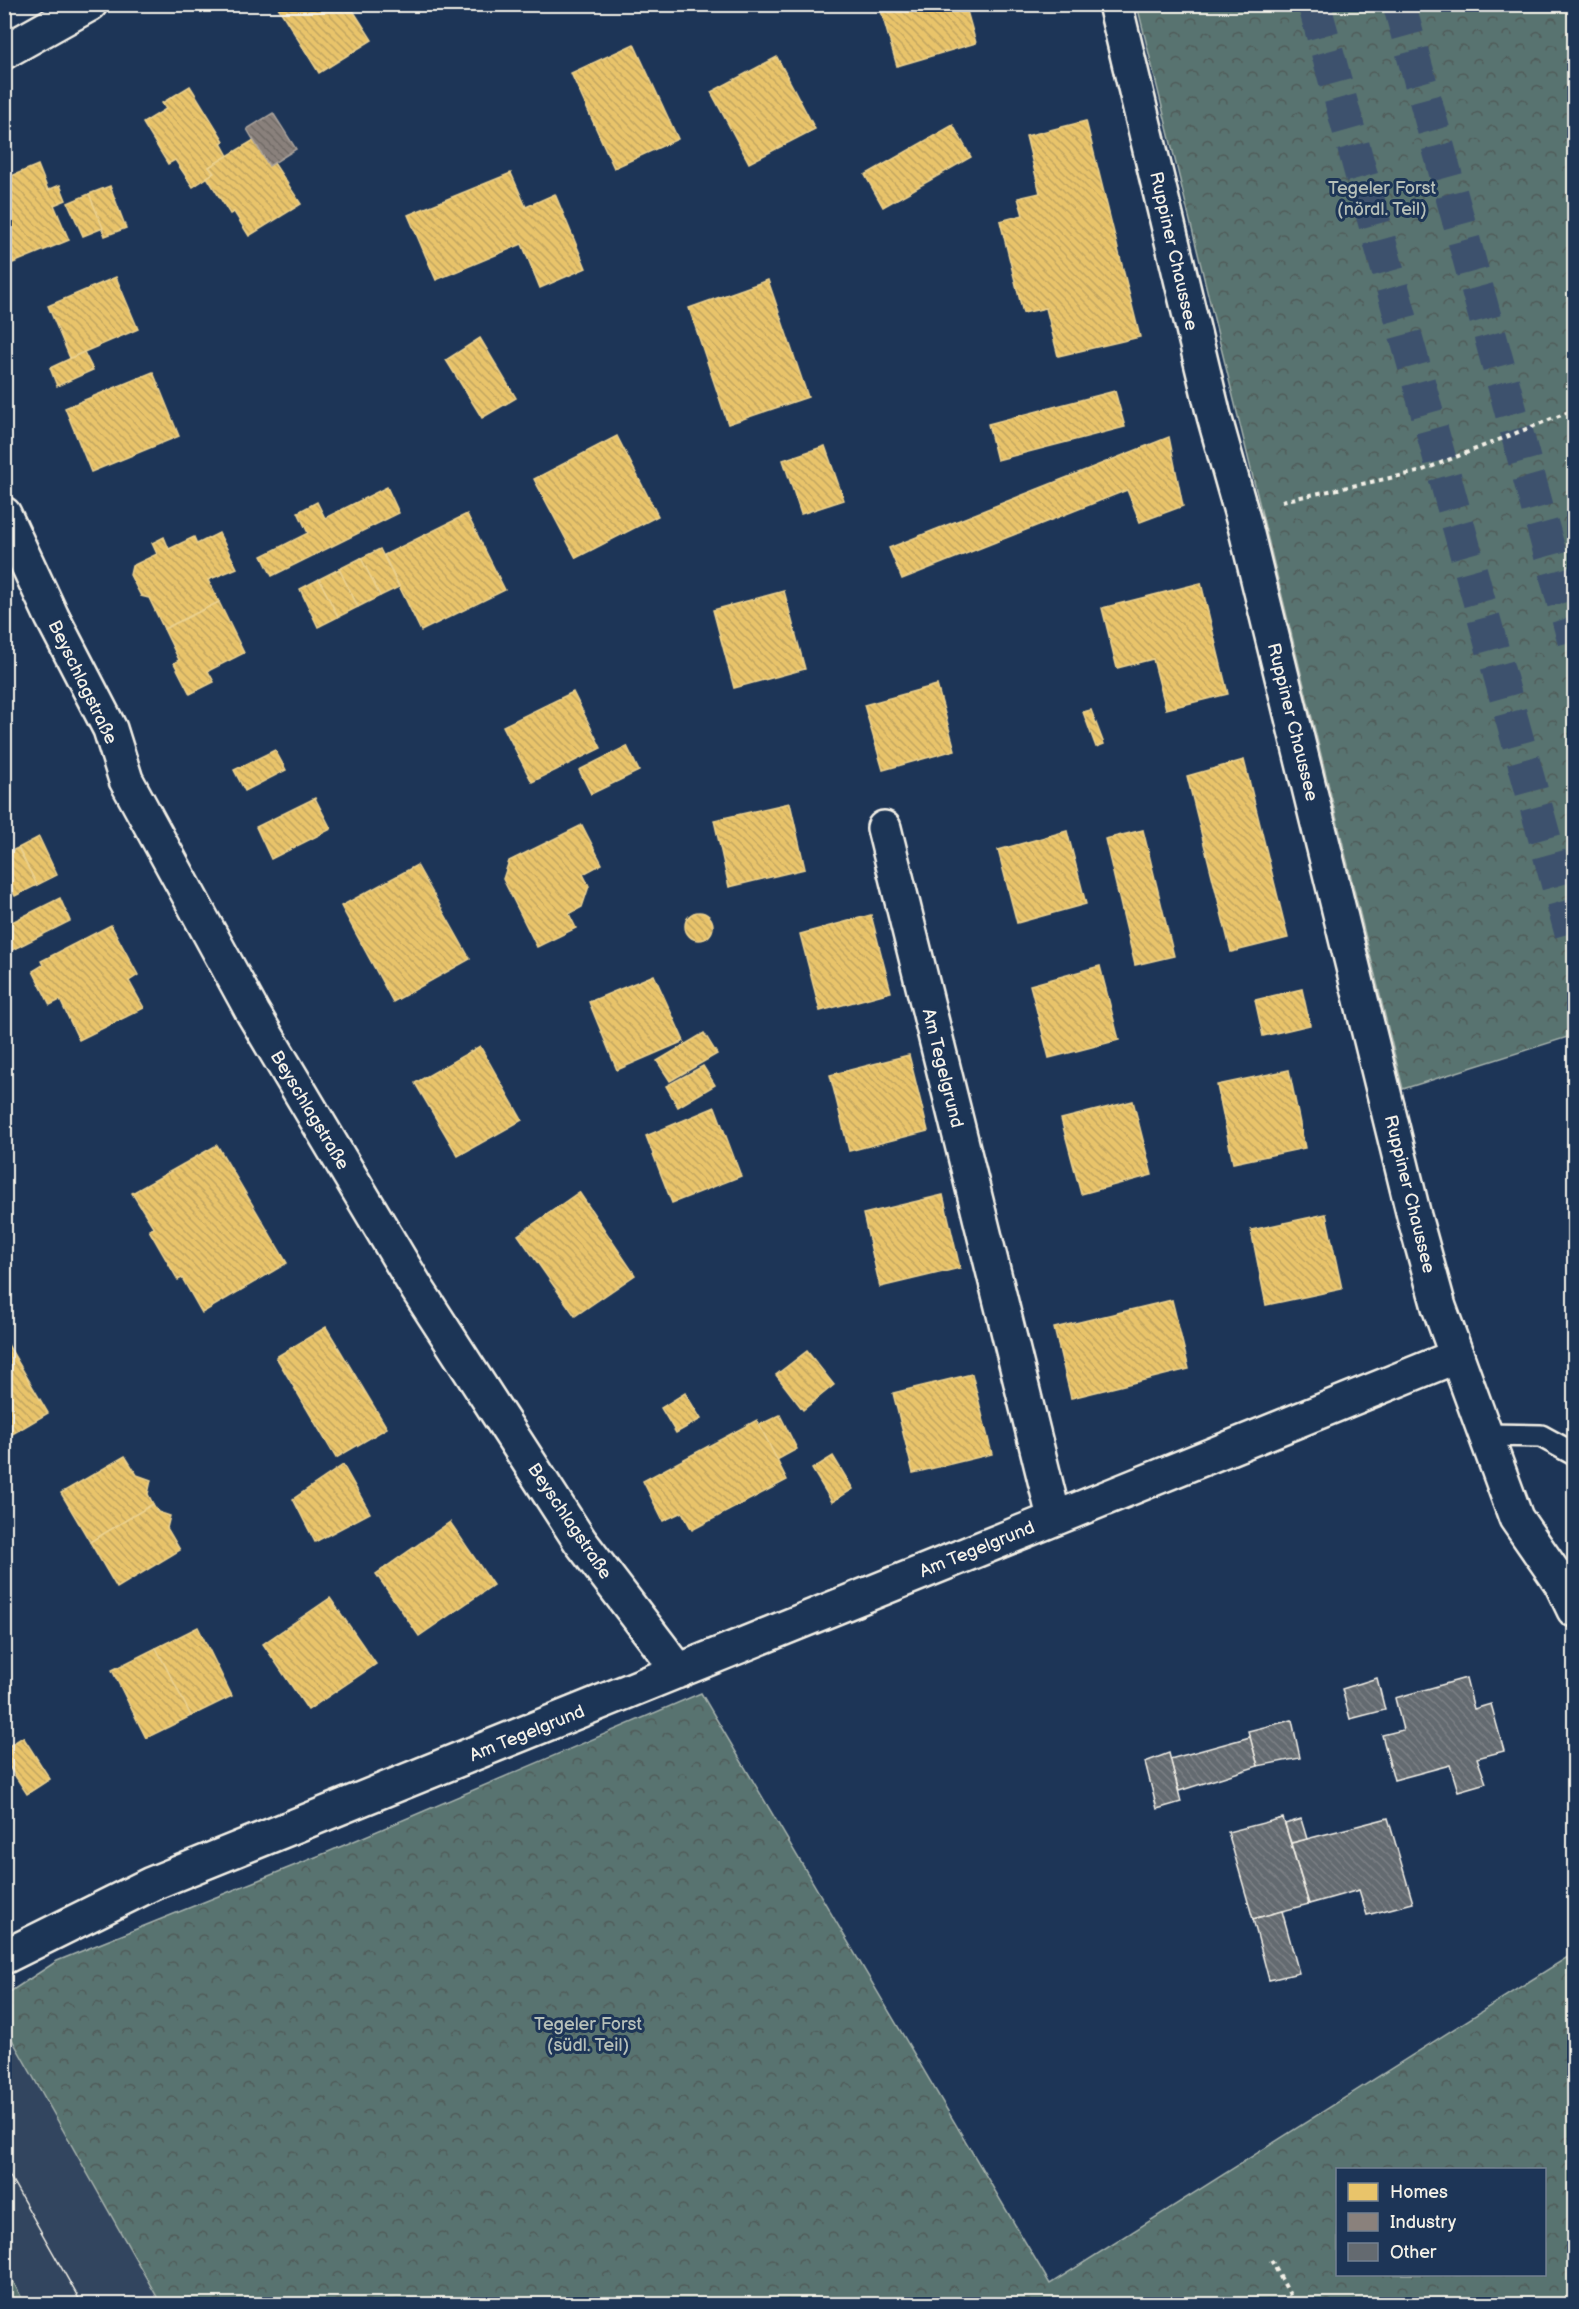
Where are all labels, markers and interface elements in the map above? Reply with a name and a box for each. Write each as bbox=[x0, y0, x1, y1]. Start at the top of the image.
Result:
street label: Ruppiner Chaussee bbox=[1145, 170, 1202, 333]
park label: Tegeler Forst (nördl. Teil) bbox=[1328, 178, 1436, 220]
street label: Beyschlagstraße bbox=[43, 617, 122, 748]
street label: Ruppiner Chaussee bbox=[1263, 641, 1322, 804]
street label: Am Tegelgrund bbox=[918, 1006, 967, 1130]
street label: Beyschlagstraße bbox=[266, 1047, 354, 1174]
street label: Ruppiner Chaussee bbox=[1380, 1113, 1439, 1276]
street label: Beyschlagstraße bbox=[523, 1459, 616, 1583]
street label: Am Tegelgrund bbox=[917, 1517, 1038, 1582]
street label: Am Tegelgrund bbox=[467, 1701, 588, 1766]
park label: Tegeler Forst (südl. Teil) bbox=[534, 2014, 642, 2056]
legend bbox=[1336, 2168, 1546, 2276]
text: Homes bbox=[1390, 2182, 1448, 2203]
text: Industry bbox=[1390, 2212, 1457, 2233]
text: Other bbox=[1390, 2242, 1437, 2263]

